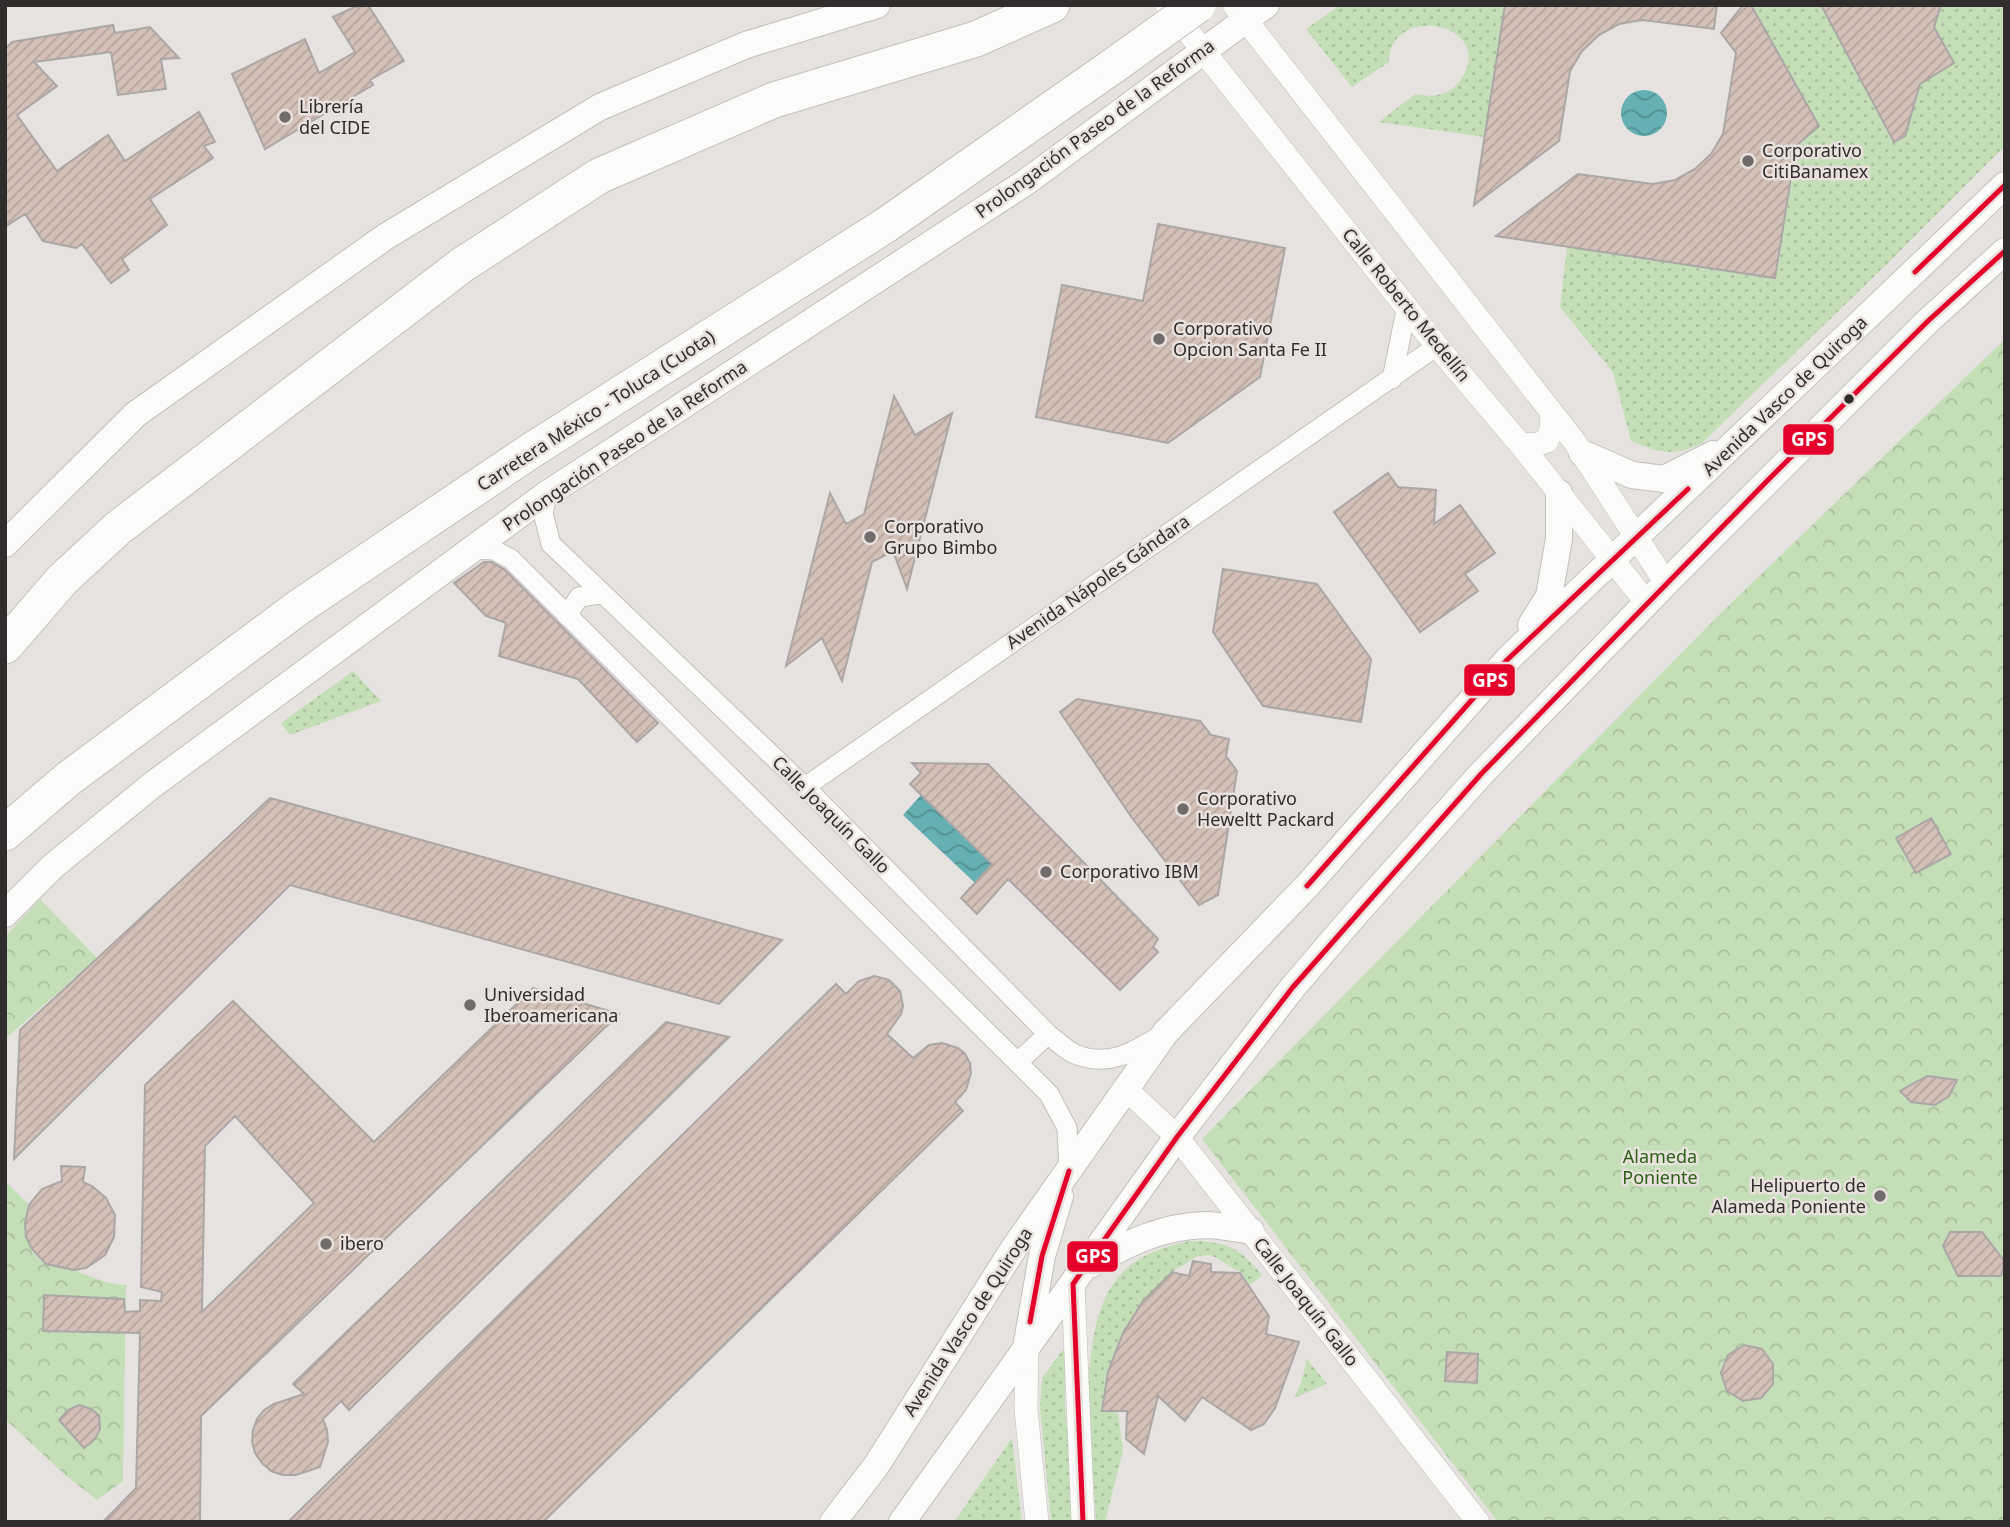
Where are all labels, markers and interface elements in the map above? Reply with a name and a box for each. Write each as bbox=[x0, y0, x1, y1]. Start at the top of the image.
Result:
street label: Prolongación Paseo de la Reforma bbox=[970, 33, 1219, 223]
place label: Librería del CIDE bbox=[299, 94, 370, 139]
marker: Librería del CIDE bbox=[277, 109, 293, 125]
place label: Corporativo CitiBanamex bbox=[1762, 138, 1869, 183]
marker: Corporativo CitiBanamex bbox=[1740, 153, 1756, 169]
street label: Calle Roberto Medellín bbox=[1337, 223, 1476, 386]
street label: Avenida Vasco de Quiroga bbox=[1697, 310, 1872, 481]
place label: Corporativo Opcion Santa Fe II bbox=[1173, 316, 1327, 361]
street label: Carretera México - Toluca (Cuota) bbox=[472, 324, 719, 496]
marker: Corporativo Opcion Santa Fe II bbox=[1151, 331, 1167, 347]
street label: Prolongación Paseo de la Reforma bbox=[497, 354, 751, 536]
unlabelled marker bbox=[1842, 392, 1856, 406]
line badge: GPS bbox=[1782, 423, 1835, 456]
text: GPS bbox=[1791, 426, 1827, 452]
street label: Avenida Nápoles Gándara bbox=[1001, 509, 1194, 654]
place label: Corporativo Grupo Bimbo bbox=[884, 514, 997, 559]
marker: Corporativo Grupo Bimbo bbox=[862, 529, 878, 545]
line badge: GPS bbox=[1463, 663, 1516, 697]
text: GPS bbox=[1472, 667, 1508, 693]
street label: Calle Joaquín Gallo bbox=[768, 750, 896, 878]
place label: Corporativo Heweltt Packard bbox=[1197, 786, 1334, 831]
marker: Corporativo Heweltt Packard bbox=[1175, 801, 1191, 817]
place label: Corporativo IBM bbox=[1060, 859, 1199, 883]
marker: Corporativo IBM bbox=[1038, 864, 1054, 880]
place label: Universidad Iberoamericana bbox=[484, 982, 618, 1027]
marker: Universidad Iberoamericana bbox=[462, 997, 478, 1013]
park label: Alameda Poniente bbox=[1622, 1144, 1698, 1189]
place label: Helipuerto de Alameda Poniente bbox=[1711, 1173, 1866, 1218]
marker: Helipuerto de Alameda Poniente bbox=[1872, 1188, 1888, 1204]
street label: Avenida Vasco de Quiroga bbox=[897, 1222, 1037, 1421]
place label: ibero bbox=[340, 1231, 384, 1255]
street label: Calle Joaquín Gallo bbox=[1249, 1232, 1365, 1371]
marker: ibero bbox=[318, 1236, 334, 1252]
line badge: GPS bbox=[1066, 1240, 1119, 1273]
text: GPS bbox=[1075, 1243, 1111, 1269]

